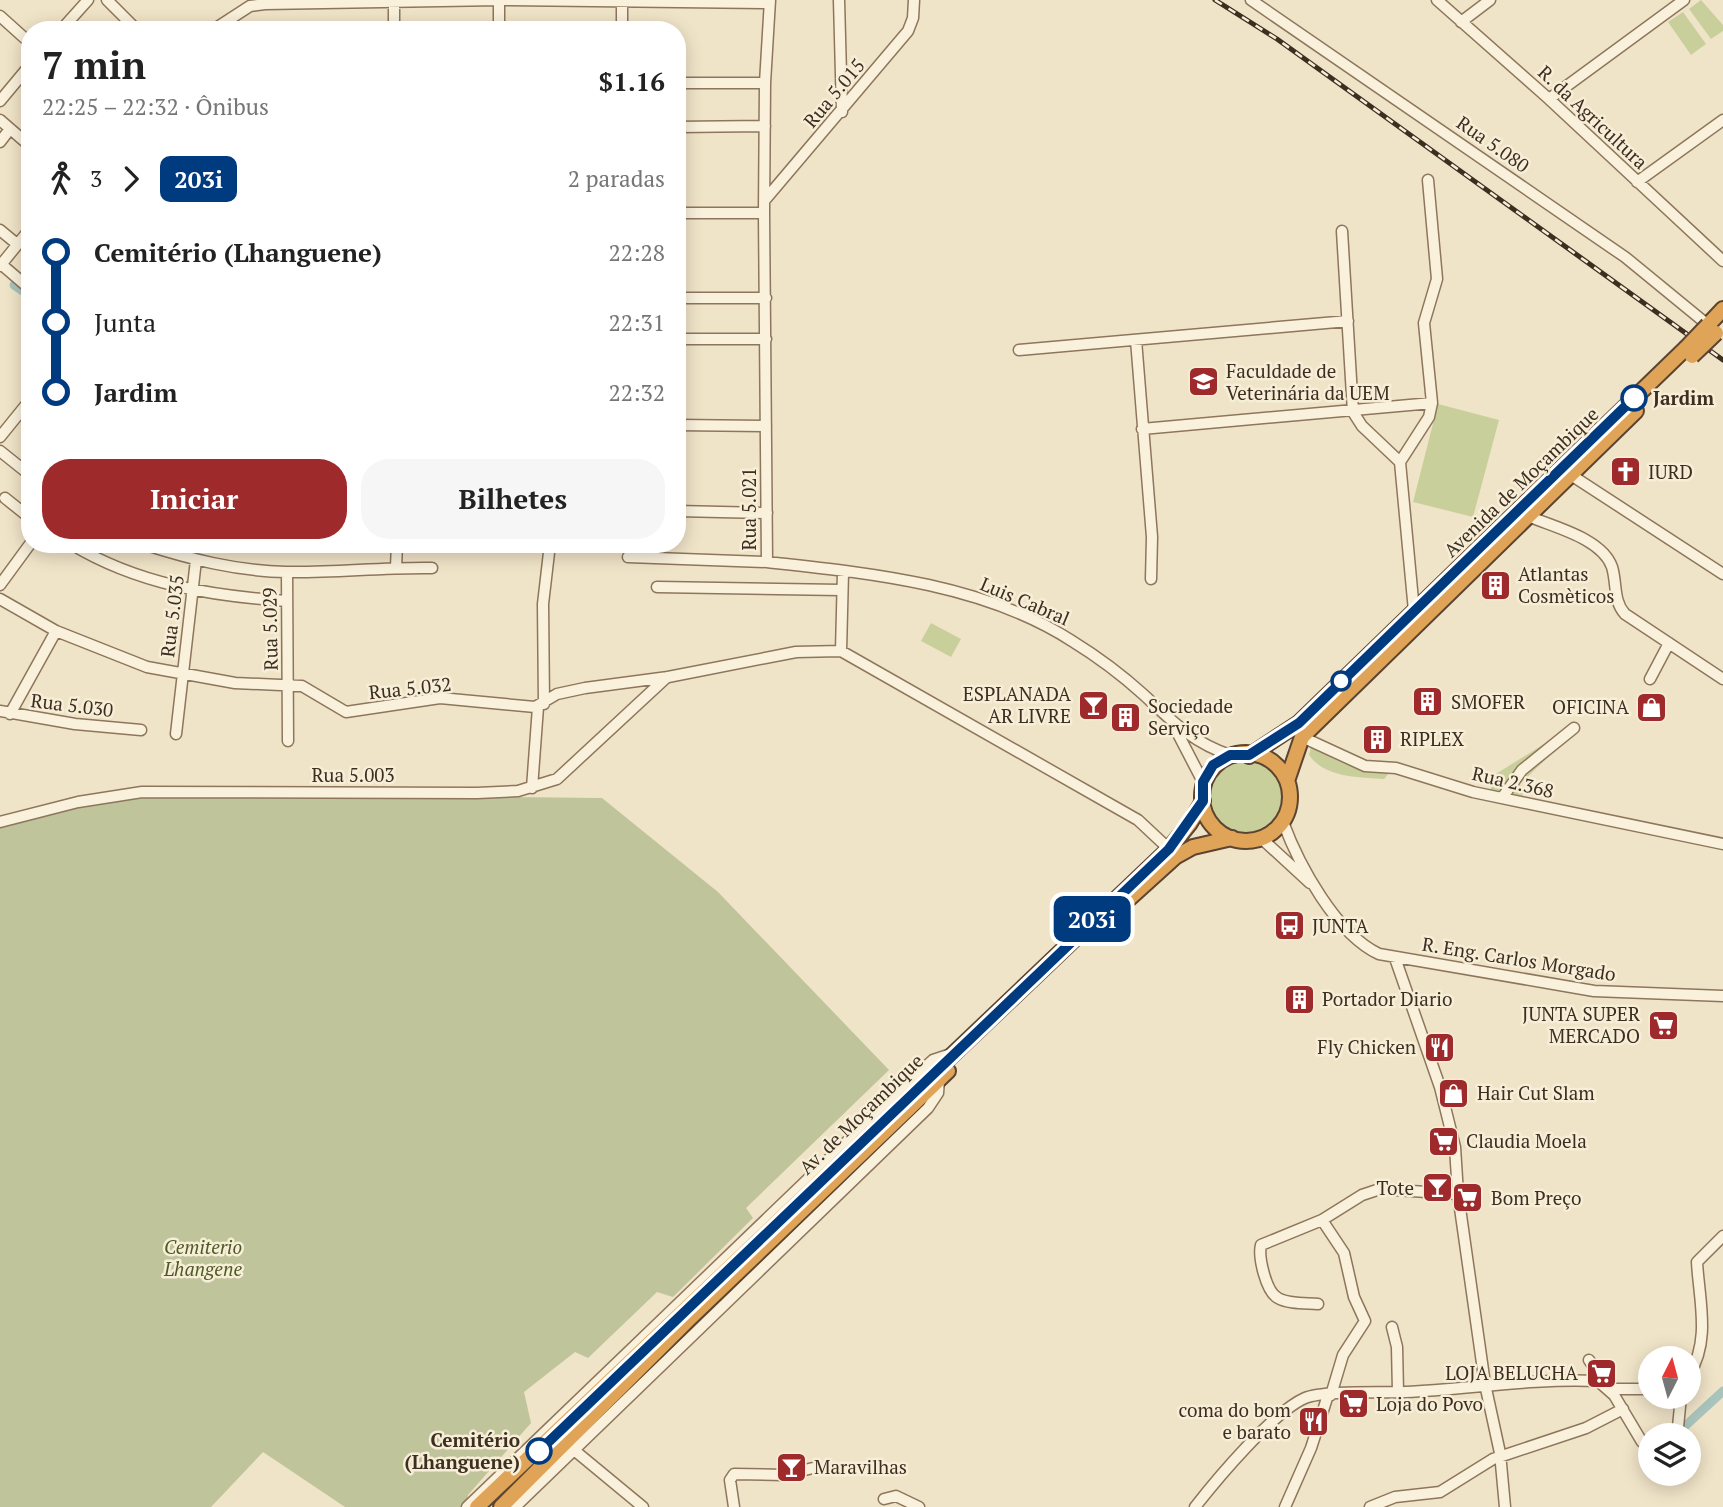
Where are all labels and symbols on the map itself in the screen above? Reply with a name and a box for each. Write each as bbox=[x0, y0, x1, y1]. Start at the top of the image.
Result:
street label: Rua 5.015 bbox=[797, 53, 870, 133]
street label: R. da Agricultura bbox=[1533, 59, 1654, 174]
street label: Rua 5.080 bbox=[1452, 110, 1534, 178]
place label: Faculdade de Veterinária da UEM bbox=[1226, 358, 1390, 405]
school or university icon: Faculdade de Veterinária da UEM bbox=[1186, 365, 1220, 399]
marker: Jardim bbox=[1621, 385, 1647, 411]
place label: Jardim bbox=[1653, 385, 1714, 410]
street label: Avenida de Moçambique bbox=[1438, 401, 1603, 562]
church icon: IURD bbox=[1608, 455, 1642, 489]
place label: IURD bbox=[1648, 459, 1693, 484]
street label: Rua 5.021 bbox=[736, 467, 761, 551]
place label: Atlantas Cosmèticos bbox=[1518, 561, 1614, 608]
building icon: Atlantas Cosmèticos bbox=[1478, 568, 1512, 602]
street label: Luis Cabral bbox=[977, 571, 1074, 631]
street label: Rua 5.035 bbox=[154, 573, 189, 659]
street label: Rua 5.029 bbox=[256, 587, 283, 671]
street label: Rua 5.032 bbox=[367, 671, 453, 704]
unlabelled marker bbox=[1331, 671, 1351, 691]
place label: ESPLANADA AR LIVRE bbox=[963, 681, 1071, 728]
building icon: SMOFER bbox=[1411, 685, 1445, 719]
street label: Rua 5.030 bbox=[29, 687, 115, 722]
bar icon: ESPLANADA AR LIVRE bbox=[1077, 688, 1111, 722]
place label: SMOFER bbox=[1451, 689, 1525, 714]
shop icon: OFICINA bbox=[1635, 690, 1669, 724]
place label: Sociedade Serviço bbox=[1148, 693, 1233, 740]
place label: OFICINA bbox=[1552, 694, 1629, 719]
building icon: Sociedade Serviço bbox=[1108, 700, 1142, 734]
building icon: RIPLEX bbox=[1360, 722, 1394, 756]
place label: RIPLEX bbox=[1400, 726, 1465, 751]
street label: Rua 2.368 bbox=[1470, 760, 1556, 803]
street label: Rua 5.003 bbox=[311, 762, 395, 787]
line badge: 203i bbox=[1043, 896, 1141, 942]
bus stop icon: JUNTA bbox=[1272, 909, 1306, 943]
place label: JUNTA bbox=[1312, 913, 1368, 938]
street label: R. Eng. Carlos Morgado bbox=[1420, 931, 1618, 986]
building icon: Portador Diario bbox=[1282, 982, 1316, 1016]
place label: Portador Diario bbox=[1322, 986, 1452, 1011]
place label: JUNTA SUPER MERCADO bbox=[1522, 1001, 1640, 1048]
supermarket icon: JUNTA SUPER MERCADO bbox=[1646, 1008, 1680, 1042]
restaurant icon: Fly Chicken bbox=[1422, 1030, 1456, 1064]
place label: Fly Chicken bbox=[1317, 1034, 1416, 1059]
street label: Av. de Moçambique bbox=[793, 1048, 928, 1179]
shop icon: Hair Cut Slam bbox=[1437, 1076, 1471, 1110]
place label: Hair Cut Slam bbox=[1477, 1080, 1595, 1105]
supermarket icon: Claudia Moela bbox=[1426, 1124, 1460, 1158]
place label: Claudia Moela bbox=[1466, 1128, 1587, 1153]
bar icon: Tote bbox=[1420, 1171, 1454, 1205]
place label: Tote bbox=[1377, 1175, 1414, 1200]
supermarket icon: Bom Preço bbox=[1451, 1181, 1485, 1215]
place label: Bom Preço bbox=[1491, 1185, 1581, 1210]
park label: Cemiterio Lhangene bbox=[163, 1234, 242, 1281]
north arrow bbox=[1638, 1346, 1701, 1409]
supermarket icon: LOJA BELUCHA bbox=[1584, 1356, 1618, 1390]
place label: LOJA BELUCHA bbox=[1445, 1360, 1578, 1385]
supermarket icon: Loja do Povo bbox=[1336, 1387, 1370, 1421]
place label: Loja do Povo bbox=[1376, 1391, 1483, 1416]
place label: coma do bom e barato bbox=[1178, 1397, 1292, 1444]
restaurant icon: coma do bom e barato bbox=[1297, 1404, 1331, 1438]
place label: Cemitério (Lhanguene) bbox=[405, 1427, 520, 1474]
marker: Cemitério (Lhanguene) bbox=[526, 1438, 552, 1464]
bar icon: Maravilhas bbox=[774, 1450, 808, 1484]
place label: Maravilhas bbox=[814, 1454, 907, 1479]

